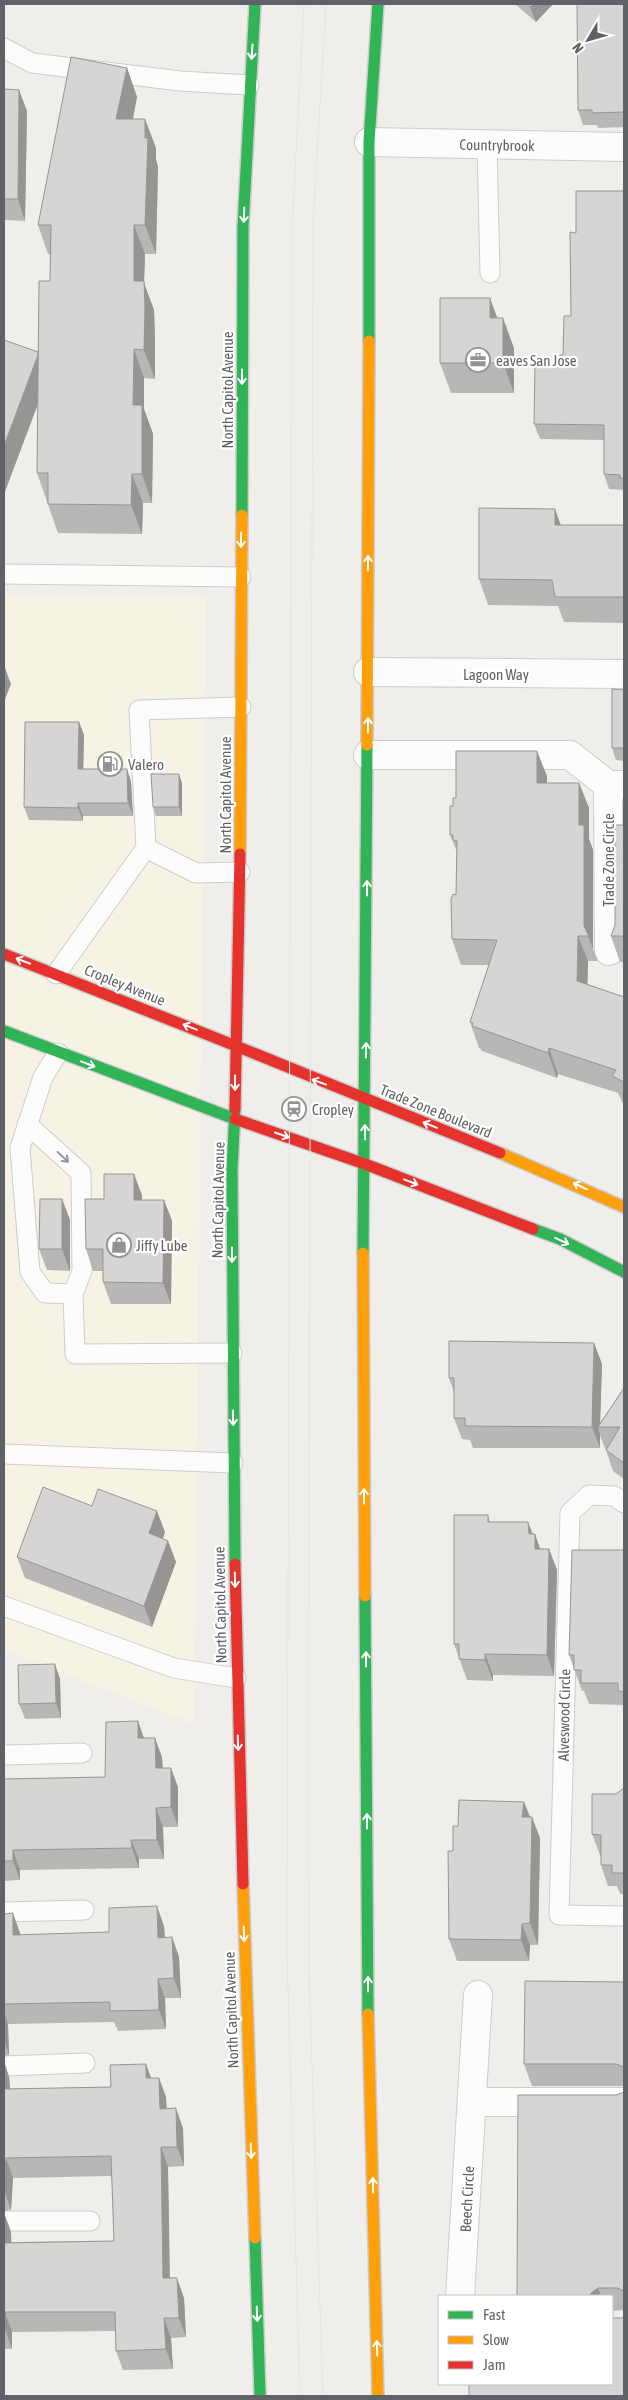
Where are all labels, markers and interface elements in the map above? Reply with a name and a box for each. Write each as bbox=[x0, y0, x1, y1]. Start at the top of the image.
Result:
north arrow bbox=[563, 15, 613, 65]
text: N bbox=[569, 40, 587, 56]
one-way arrow bbox=[247, 44, 256, 60]
street label: Countrybrook bbox=[459, 136, 535, 154]
one-way arrow bbox=[239, 206, 248, 222]
street label: North Capitol Avenue bbox=[219, 331, 236, 448]
office icon: eaves San Jose bbox=[465, 347, 491, 373]
place label: eaves San Jose bbox=[496, 352, 577, 369]
one-way arrow bbox=[237, 368, 247, 385]
one-way arrow bbox=[236, 531, 246, 547]
one-way arrow bbox=[363, 555, 373, 571]
street label: Lagoon Way bbox=[463, 666, 529, 683]
one-way arrow bbox=[363, 717, 373, 734]
street label: North Capitol Avenue bbox=[217, 736, 234, 853]
fuel station icon: Valero bbox=[97, 751, 123, 777]
place label: Valero bbox=[128, 756, 164, 773]
street label: Trade Zone Circle bbox=[600, 813, 617, 907]
one-way arrow bbox=[362, 880, 372, 896]
one-way arrow bbox=[16, 956, 31, 965]
street label: Cropley Avenue bbox=[82, 961, 168, 1009]
one-way arrow bbox=[183, 1022, 198, 1031]
one-way arrow bbox=[361, 1042, 370, 1058]
one-way arrow bbox=[80, 1060, 95, 1069]
one-way arrow bbox=[230, 1074, 240, 1090]
one-way arrow bbox=[312, 1077, 327, 1086]
street label: Trade Zone Boulevard bbox=[378, 1081, 494, 1141]
station icon: Cropley bbox=[281, 1096, 307, 1122]
place label: Cropley bbox=[312, 1101, 354, 1118]
one-way arrow bbox=[423, 1120, 438, 1129]
one-way arrow bbox=[360, 1124, 370, 1140]
one-way arrow bbox=[273, 1130, 289, 1140]
street label: North Capitol Avenue bbox=[208, 1141, 228, 1259]
one-way arrow bbox=[57, 1151, 70, 1163]
one-way arrow bbox=[403, 1178, 418, 1187]
one-way arrow bbox=[573, 1181, 588, 1190]
shop icon: Jiffy Lube bbox=[106, 1232, 132, 1258]
one-way arrow bbox=[554, 1236, 569, 1246]
place label: Jiffy Lube bbox=[136, 1237, 188, 1254]
one-way arrow bbox=[227, 1246, 237, 1263]
one-way arrow bbox=[228, 1409, 238, 1425]
one-way arrow bbox=[359, 1488, 369, 1504]
street label: North Capitol Avenue bbox=[210, 1546, 230, 1664]
one-way arrow bbox=[230, 1572, 240, 1588]
one-way arrow bbox=[361, 1651, 370, 1667]
street label: Alveswood Circle bbox=[555, 1669, 573, 1761]
one-way arrow bbox=[233, 1734, 243, 1750]
one-way arrow bbox=[362, 1813, 372, 1830]
one-way arrow bbox=[239, 1926, 249, 1942]
street label: North Capitol Avenue bbox=[220, 1951, 242, 2069]
one-way arrow bbox=[363, 1976, 373, 1992]
one-way arrow bbox=[247, 2143, 256, 2159]
street label: Beech Circle bbox=[457, 2165, 477, 2233]
one-way arrow bbox=[368, 2177, 378, 2194]
legend bbox=[438, 2295, 613, 2385]
one-way arrow bbox=[252, 2306, 262, 2322]
text: Fast bbox=[483, 2306, 505, 2323]
text: Slow bbox=[483, 2331, 509, 2348]
one-way arrow bbox=[372, 2340, 381, 2356]
text: Jam bbox=[483, 2356, 506, 2373]

